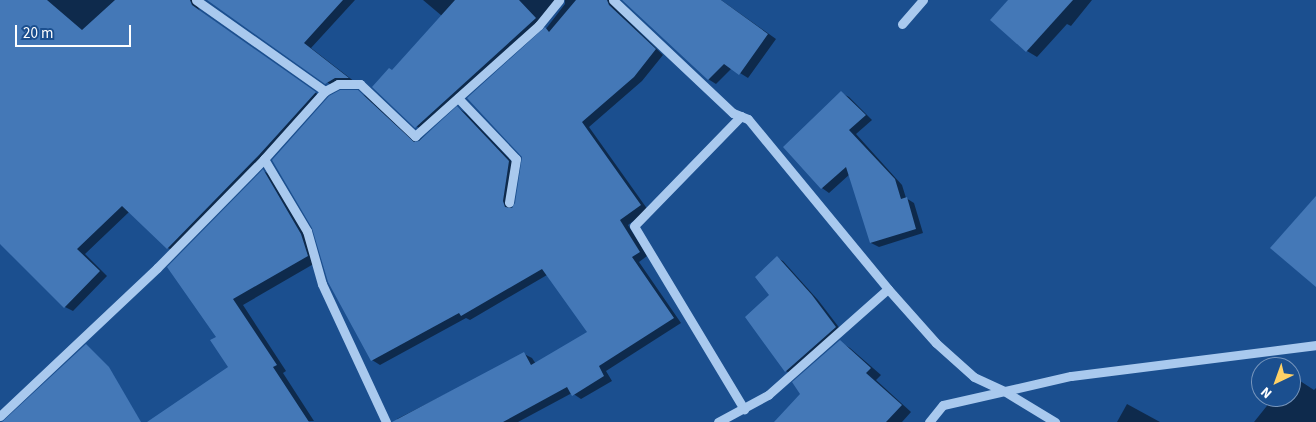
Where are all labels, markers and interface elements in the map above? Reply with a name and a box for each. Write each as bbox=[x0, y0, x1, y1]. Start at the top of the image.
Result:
scale bar bbox=[18, 15, 134, 47]
text: 20 m bbox=[23, 23, 53, 44]
north arrow bbox=[1251, 357, 1301, 407]
text: N bbox=[1256, 382, 1277, 403]

